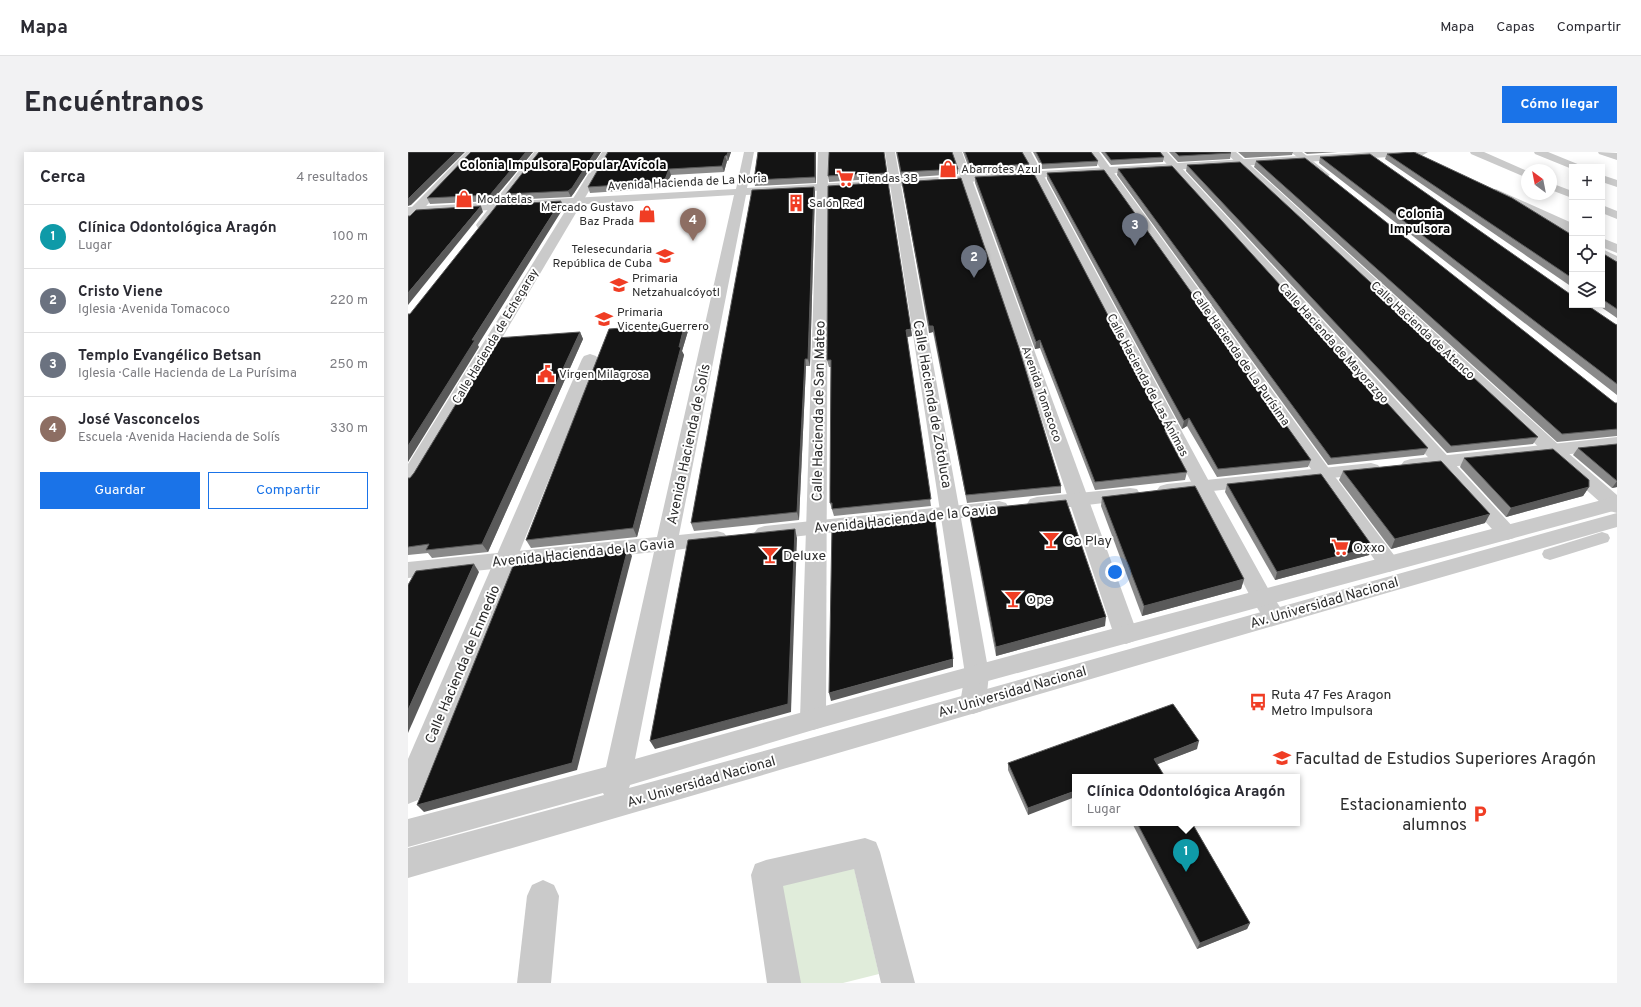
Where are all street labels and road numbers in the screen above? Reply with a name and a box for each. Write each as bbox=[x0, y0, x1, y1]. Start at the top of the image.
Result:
street label: Avenida Hacienda de La Noria bbox=[607, 171, 767, 195]
street label: Calle Hacienda de Echegaray bbox=[449, 266, 543, 407]
street label: Calle Hacienda de Atenco bbox=[1367, 278, 1478, 383]
street label: Calle Hacienda de Mayorazgo bbox=[1275, 280, 1392, 408]
street label: Calle Hacienda de La Purísima bbox=[1187, 288, 1293, 429]
street label: Calle Hacienda de Las Ánimas bbox=[1103, 311, 1192, 460]
street label: Calle Hacienda de Zotoluca bbox=[908, 319, 955, 490]
street label: Calle Hacienda de San Mateo bbox=[809, 320, 830, 502]
street label: Avenida Tomacoco bbox=[1017, 344, 1065, 445]
street label: Avenida Hacienda de Solís bbox=[664, 362, 715, 526]
street label: Avenida Hacienda de la Gavia bbox=[813, 501, 997, 538]
street label: Avenida Hacienda de la Gavia bbox=[491, 535, 675, 572]
street label: Av. Universidad Nacional bbox=[1248, 574, 1401, 633]
street label: Calle Hacienda de Enmedio bbox=[422, 583, 505, 746]
street label: Av. Universidad Nacional bbox=[936, 663, 1089, 722]
street label: Av. Universidad Nacional bbox=[625, 753, 778, 812]

